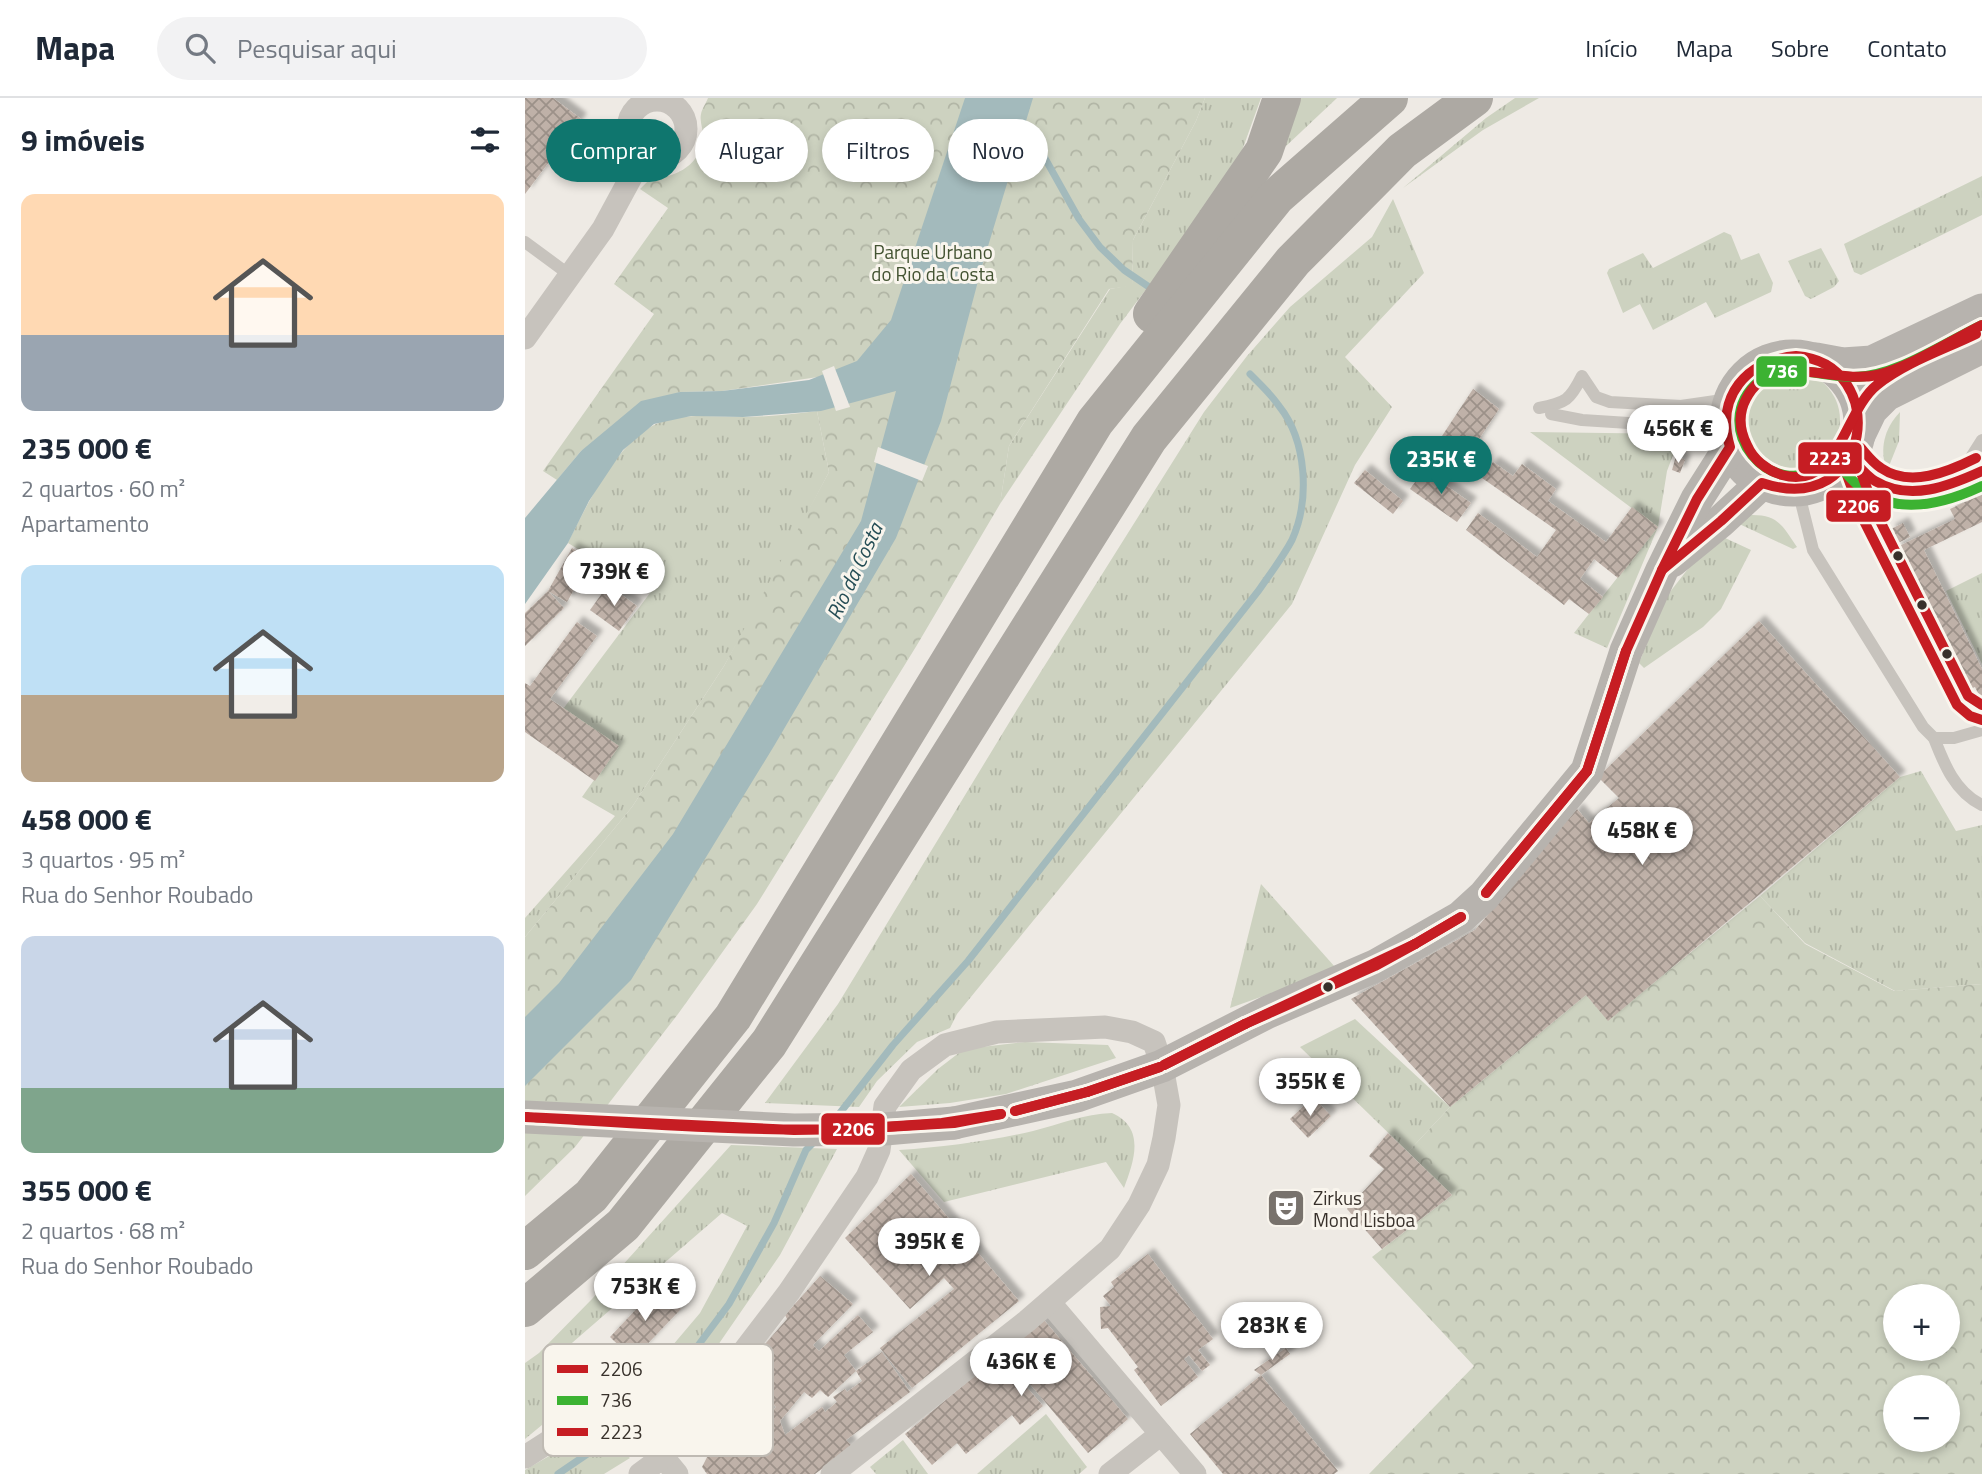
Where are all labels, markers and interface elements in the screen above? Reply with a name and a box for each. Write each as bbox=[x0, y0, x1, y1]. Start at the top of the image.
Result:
search box bbox=[157, 17, 647, 80]
text: Mapa bbox=[35, 23, 115, 73]
icon: search bbox=[181, 29, 219, 67]
text: Pesquisar aqui bbox=[237, 29, 397, 68]
text: Início bbox=[1585, 30, 1638, 66]
text: Mapa bbox=[1676, 30, 1733, 66]
text: Sobre bbox=[1771, 30, 1829, 66]
text: Contato bbox=[1867, 30, 1947, 66]
text: 9 imóveis bbox=[21, 117, 145, 163]
chip: Comprar bbox=[546, 119, 681, 182]
chip: Alugar bbox=[695, 119, 808, 182]
chip: Filtros bbox=[822, 119, 934, 182]
chip: Novo bbox=[948, 119, 1048, 182]
icon: filters bbox=[466, 121, 504, 159]
park label: Parque Urbano do Rio da Costa bbox=[871, 237, 995, 288]
icon: home bbox=[200, 240, 326, 366]
line badge: 736 bbox=[1755, 355, 1808, 388]
text: 736 bbox=[1766, 356, 1798, 385]
pin: 456K € bbox=[1621, 406, 1735, 465]
text: 456K € bbox=[1643, 410, 1713, 445]
text: 235 000 € bbox=[21, 425, 152, 471]
pin: 235K € bbox=[1384, 436, 1498, 496]
text: 235K € bbox=[1406, 441, 1476, 476]
line badge: 2223 bbox=[1797, 441, 1863, 475]
text: 2223 bbox=[1809, 443, 1851, 472]
text: 2 quartos · 60 m² bbox=[21, 471, 185, 506]
line badge: 2206 bbox=[1825, 489, 1892, 523]
text: 2206 bbox=[1837, 491, 1880, 520]
text: Apartamento bbox=[21, 506, 149, 541]
water label: Rio da Costa bbox=[818, 516, 891, 625]
pin: 739K € bbox=[557, 548, 671, 608]
unlabelled marker bbox=[1891, 549, 1905, 563]
text: 739K € bbox=[579, 553, 649, 588]
unlabelled marker bbox=[1915, 598, 1929, 612]
icon: home bbox=[200, 611, 326, 737]
unlabelled marker bbox=[1940, 647, 1954, 661]
text: 458 000 € bbox=[21, 796, 152, 842]
pin: 458K € bbox=[1585, 808, 1699, 867]
text: 458K € bbox=[1607, 812, 1677, 847]
text: 3 quartos · 95 m² bbox=[21, 842, 185, 877]
text: Rua do Senhor Roubado bbox=[21, 877, 253, 912]
unlabelled marker bbox=[1321, 980, 1335, 994]
icon: home bbox=[200, 982, 326, 1108]
pin: 355K € bbox=[1253, 1058, 1367, 1118]
text: 355K € bbox=[1275, 1063, 1345, 1098]
line badge: 2206 bbox=[820, 1112, 886, 1146]
text: 2206 bbox=[832, 1114, 875, 1143]
text: 355 000 € bbox=[21, 1167, 152, 1213]
place label: Zirkus Mond Lisboa bbox=[1313, 1183, 1415, 1234]
theatre icon: Zirkus Mond Lisboa bbox=[1265, 1187, 1307, 1229]
text: 2 quartos · 68 m² bbox=[21, 1213, 185, 1248]
pin: 395K € bbox=[872, 1218, 986, 1278]
text: 395K € bbox=[894, 1223, 964, 1258]
text: Rua do Senhor Roubado bbox=[21, 1248, 253, 1283]
pin: 753K € bbox=[588, 1264, 702, 1323]
text: 753K € bbox=[610, 1268, 680, 1303]
map controls bbox=[1883, 1284, 1960, 1452]
button: + bbox=[1883, 1284, 1960, 1361]
pin: 283K € bbox=[1215, 1302, 1329, 1362]
text: 283K € bbox=[1237, 1307, 1307, 1342]
pin: 436K € bbox=[964, 1338, 1078, 1398]
text: 436K € bbox=[986, 1343, 1056, 1378]
legend bbox=[543, 1344, 773, 1456]
text: 2206 bbox=[600, 1354, 643, 1383]
button: − bbox=[1883, 1375, 1960, 1452]
text: 736 bbox=[600, 1385, 632, 1414]
text: 2223 bbox=[600, 1417, 643, 1446]

